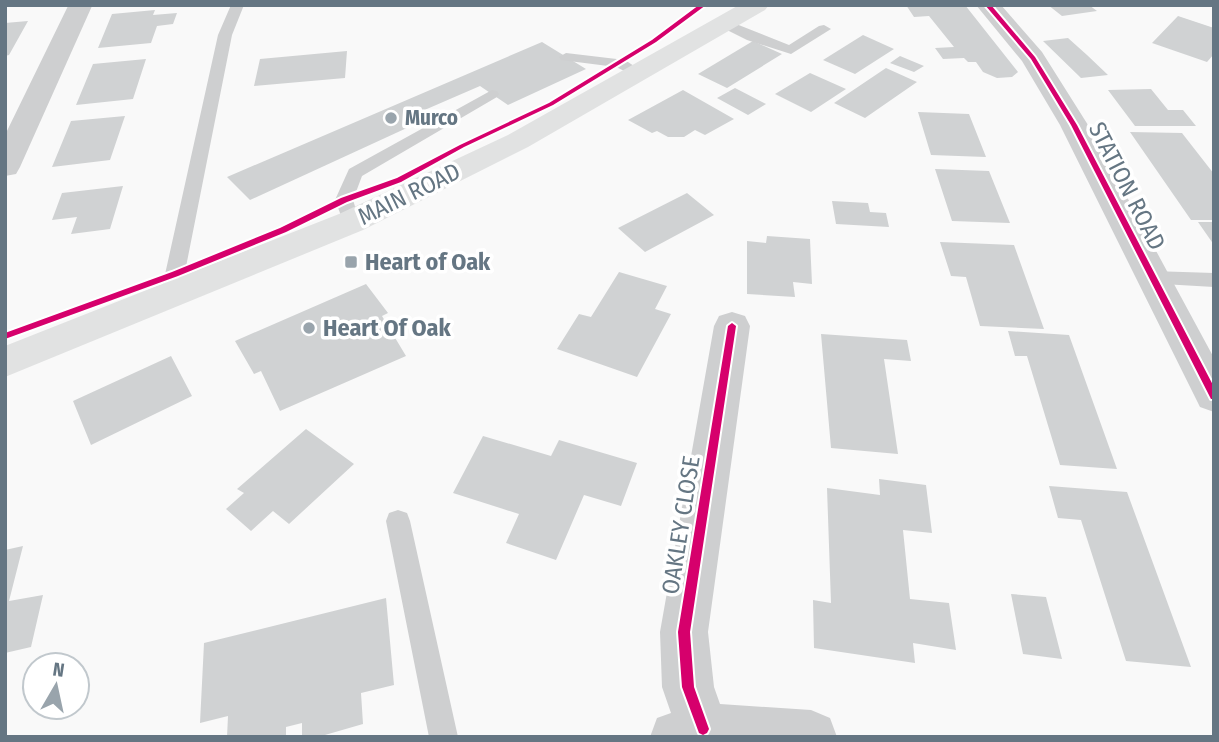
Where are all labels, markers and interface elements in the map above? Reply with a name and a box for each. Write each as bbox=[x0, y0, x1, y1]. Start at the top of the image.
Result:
place label: Murco bbox=[405, 105, 458, 131]
marker: Murco bbox=[383, 110, 399, 126]
street label: STATION ROAD bbox=[1083, 117, 1171, 255]
street label: MAIN ROAD bbox=[353, 157, 465, 231]
place label: Heart of Oak bbox=[365, 248, 491, 276]
marker: Heart of Oak bbox=[343, 254, 359, 270]
place label: Heart Of Oak bbox=[323, 314, 451, 342]
marker: Heart Of Oak bbox=[301, 320, 317, 336]
street label: OAKLEY CLOSE bbox=[656, 454, 706, 596]
north arrow bbox=[21, 651, 91, 721]
text: N bbox=[51, 657, 66, 682]

